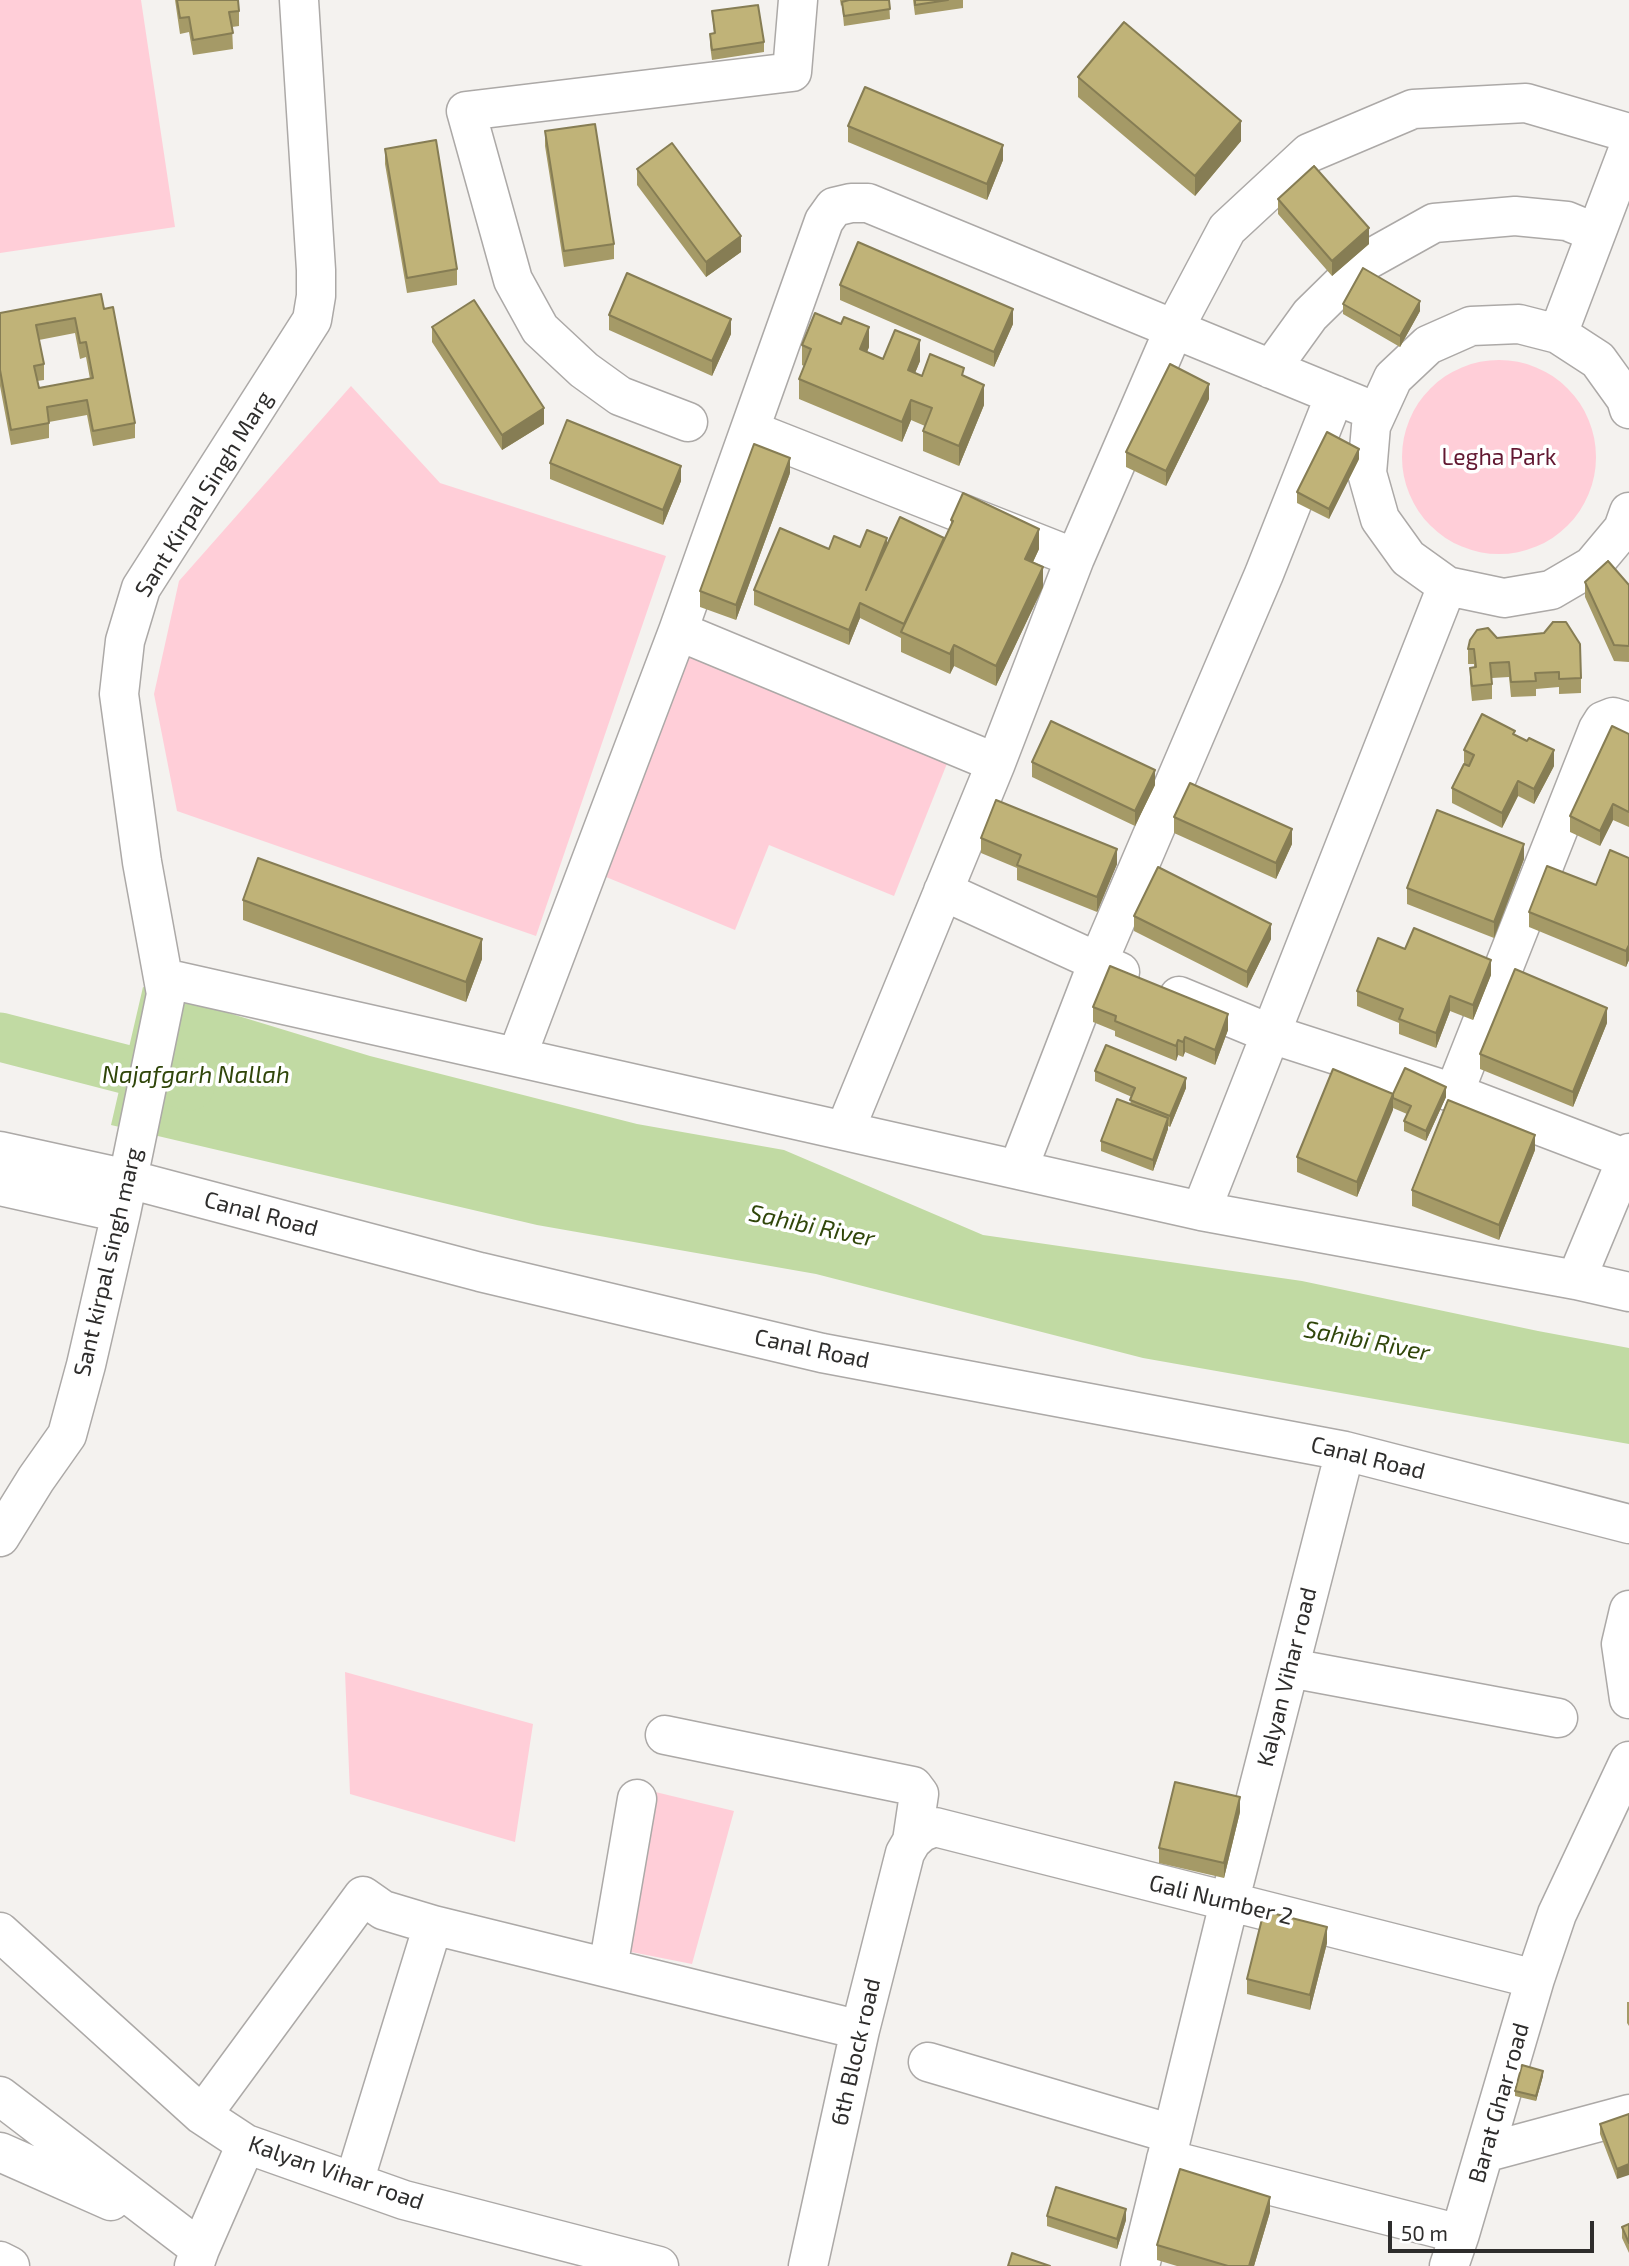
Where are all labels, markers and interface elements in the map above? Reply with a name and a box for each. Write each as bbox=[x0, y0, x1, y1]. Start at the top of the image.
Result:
street label: Sant Kirpal Singh Marg bbox=[129, 386, 279, 602]
park label: Legha Park bbox=[1441, 443, 1557, 471]
water label: Najafgarh Nallah bbox=[102, 1061, 290, 1089]
street label: Sant kirpal singh marg bbox=[68, 1145, 148, 1379]
street label: Canal Road bbox=[201, 1186, 321, 1242]
water label: Sahibi River bbox=[746, 1199, 878, 1253]
water label: Sahibi River bbox=[1301, 1315, 1433, 1367]
street label: Canal Road bbox=[752, 1323, 872, 1375]
street label: Canal Road bbox=[1308, 1430, 1428, 1486]
street label: Kalyan Vihar road bbox=[1251, 1585, 1323, 1769]
street label: Gali Number 2 bbox=[1146, 1869, 1296, 1931]
street label: 6th Block road bbox=[826, 1976, 886, 2128]
street label: Barat Ghar road bbox=[1463, 2020, 1535, 2186]
street label: Kalyan Vihar road bbox=[245, 2130, 427, 2216]
scale bar bbox=[1391, 2206, 1598, 2250]
text: 50 m bbox=[1401, 2220, 1448, 2245]

